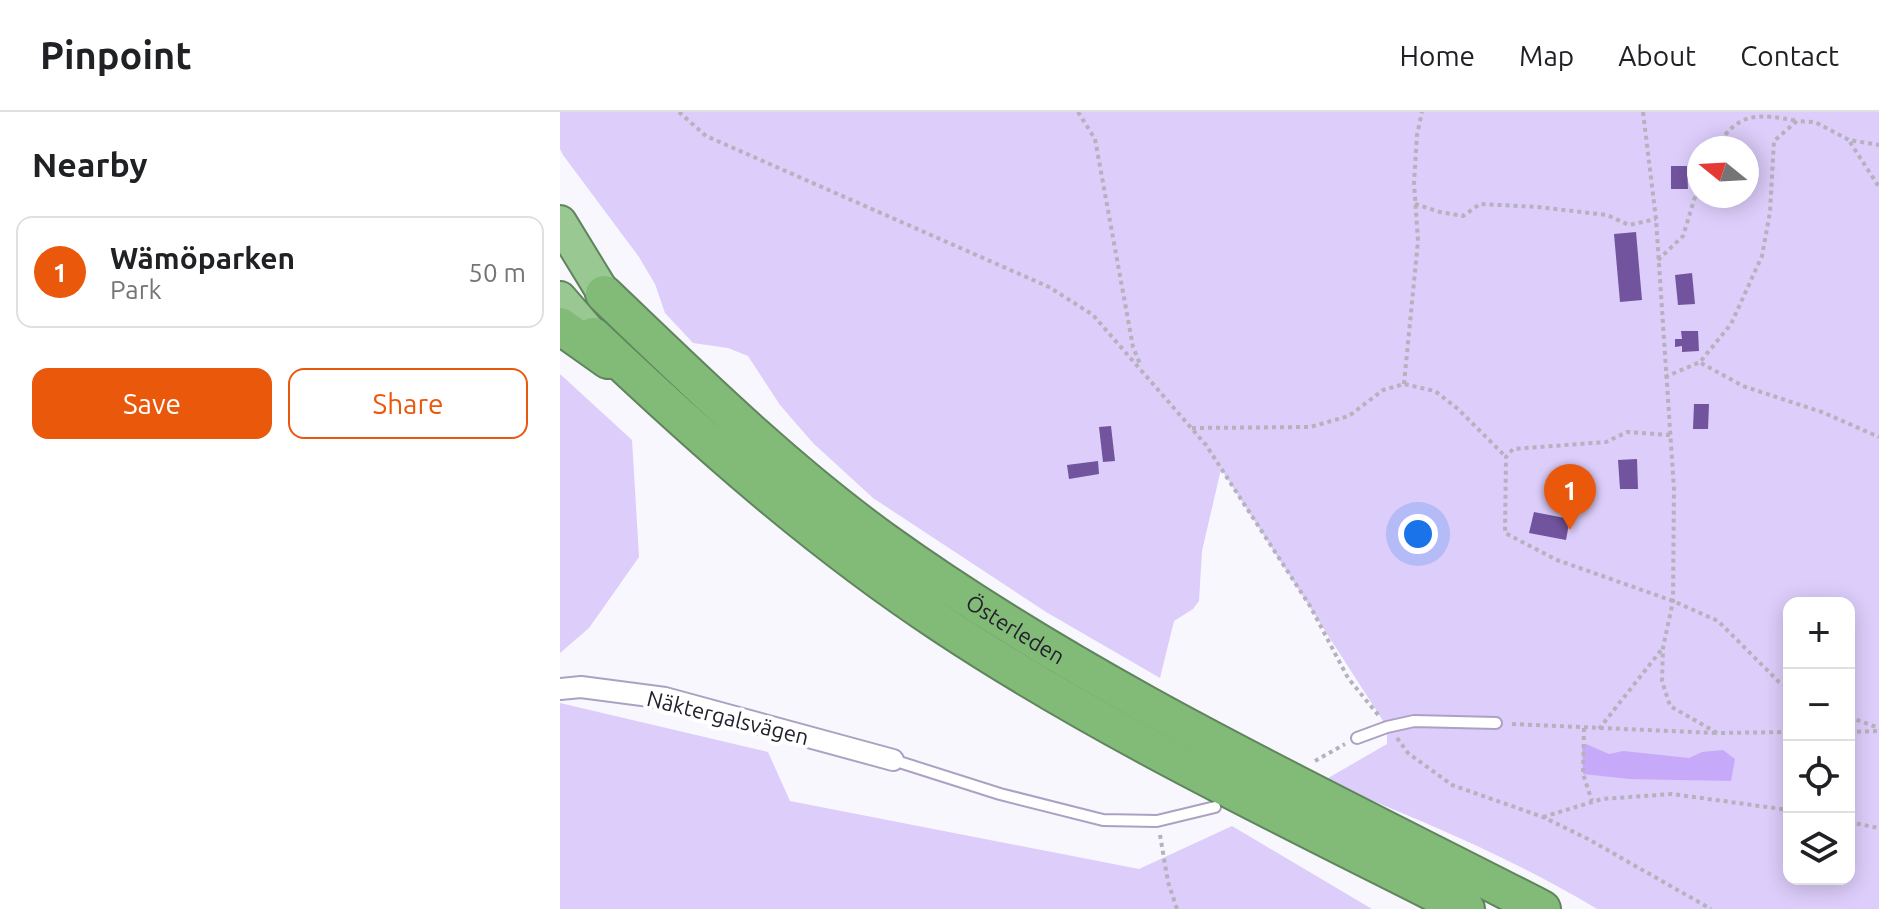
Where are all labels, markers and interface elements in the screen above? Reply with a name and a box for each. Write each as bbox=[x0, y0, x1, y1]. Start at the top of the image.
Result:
text: Pinpoint bbox=[40, 34, 192, 76]
text: Home bbox=[1400, 40, 1475, 71]
text: Map bbox=[1519, 40, 1574, 71]
text: About bbox=[1618, 40, 1696, 71]
text: Contact bbox=[1740, 40, 1839, 71]
north arrow bbox=[1687, 136, 1759, 208]
text: Nearby bbox=[32, 145, 147, 183]
text: Wämöparken bbox=[110, 241, 295, 275]
text: 1 bbox=[53, 258, 67, 287]
text: 50 m bbox=[468, 258, 526, 287]
text: Park bbox=[110, 275, 162, 304]
button: Save bbox=[32, 368, 272, 439]
button: Share bbox=[288, 368, 528, 439]
pin: 1 bbox=[1544, 464, 1596, 530]
your location bbox=[1398, 514, 1438, 554]
street label: Österleden bbox=[962, 588, 1070, 668]
map controls bbox=[1783, 597, 1855, 885]
button: + bbox=[1783, 597, 1855, 669]
button: − bbox=[1783, 669, 1855, 741]
street label: Näktergalsvägen bbox=[645, 685, 811, 749]
button: locate bbox=[1783, 741, 1855, 813]
button: layers bbox=[1783, 813, 1855, 885]

